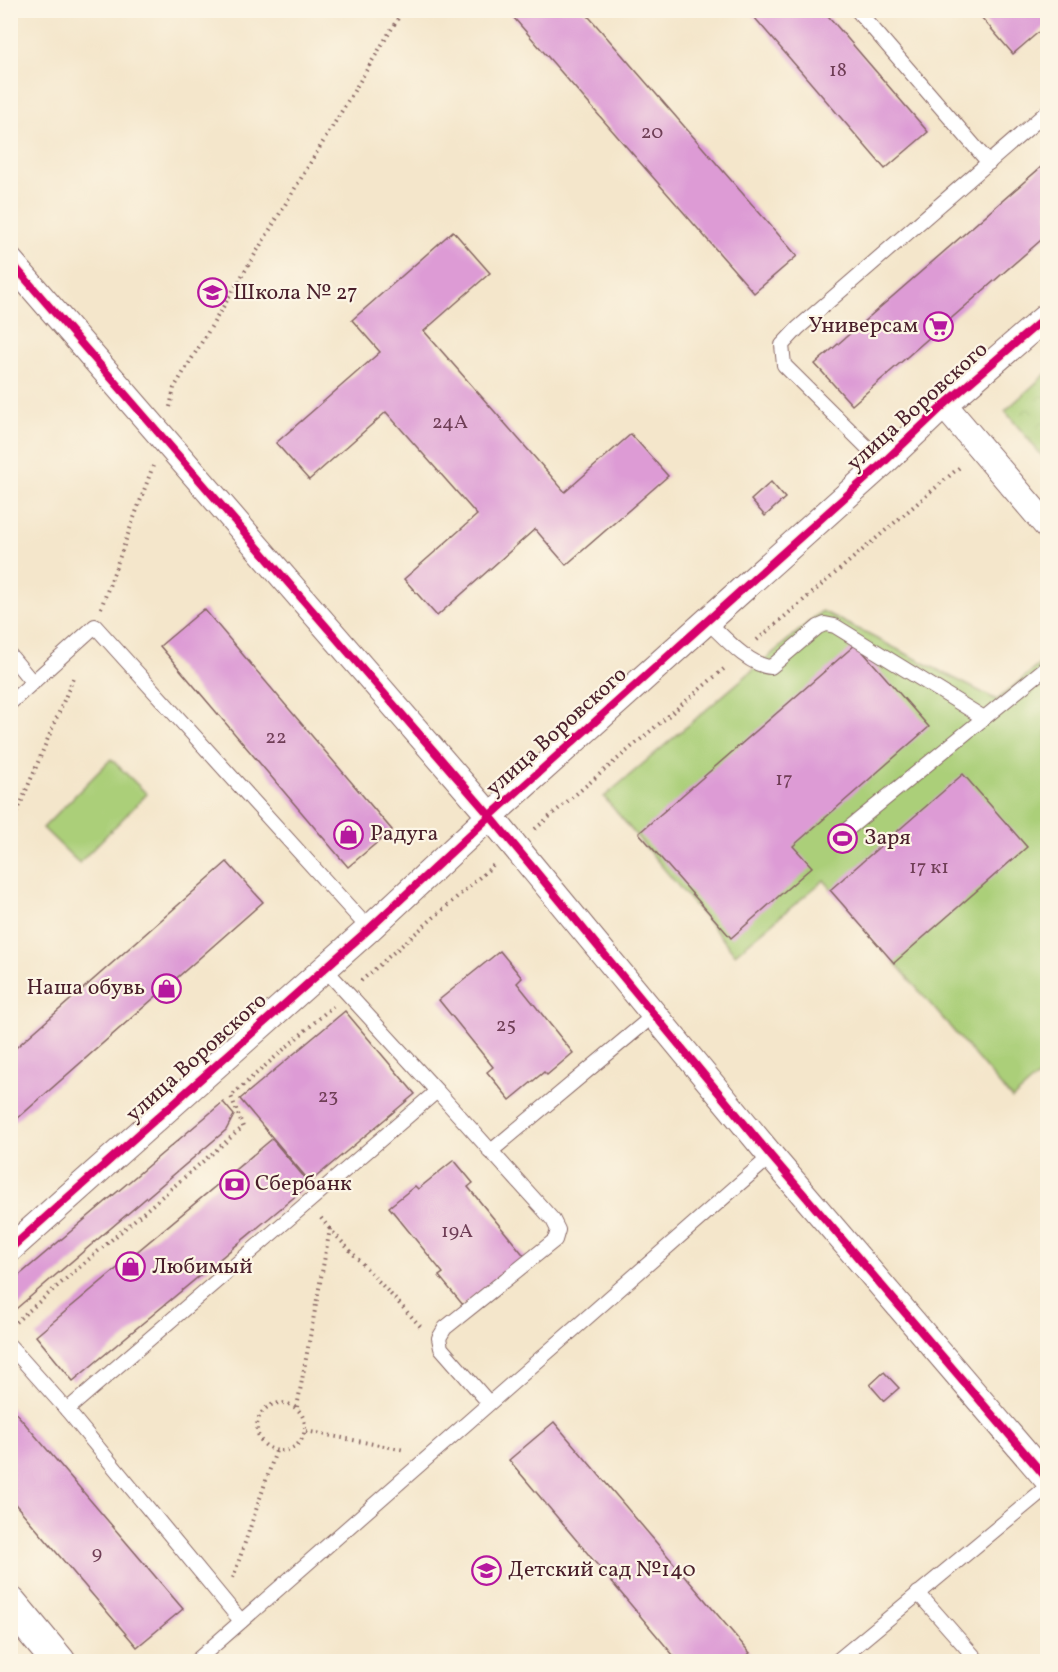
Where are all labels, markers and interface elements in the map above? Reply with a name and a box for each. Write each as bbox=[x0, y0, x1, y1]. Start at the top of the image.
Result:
house number: 18 bbox=[829, 57, 847, 85]
house number: 20 bbox=[641, 119, 663, 147]
school or university icon: Школа № 27 bbox=[196, 277, 228, 309]
place label: Школа № 27 bbox=[233, 278, 358, 309]
supermarket icon: Универсам bbox=[923, 310, 955, 342]
place label: Универсам bbox=[808, 311, 918, 342]
street label: улица Воровского bbox=[841, 335, 995, 479]
house number: 24А bbox=[432, 409, 468, 437]
street label: улица Воровского bbox=[480, 660, 634, 804]
house number: 22 bbox=[265, 724, 287, 752]
house number: 17 bbox=[775, 766, 793, 794]
shop icon: Радуга bbox=[333, 818, 365, 850]
place label: Радуга bbox=[370, 819, 438, 850]
sports icon: Заря bbox=[827, 822, 859, 854]
place label: Заря bbox=[864, 823, 911, 854]
house number: 17 к1 bbox=[909, 854, 949, 882]
shop icon: Наша обувь bbox=[150, 972, 182, 1004]
place label: Наша обувь bbox=[27, 973, 145, 1004]
street label: улица Воровского bbox=[120, 986, 274, 1130]
house number: 25 bbox=[496, 1012, 516, 1040]
house number: 23 bbox=[318, 1083, 338, 1111]
bank icon: Сбербанк bbox=[218, 1168, 250, 1200]
place label: Сбербанк bbox=[255, 1169, 352, 1200]
house number: 19А bbox=[441, 1218, 473, 1246]
shop icon: Любимый bbox=[115, 1251, 147, 1283]
place label: Любимый bbox=[152, 1252, 253, 1283]
house number: 9 bbox=[92, 1540, 102, 1568]
school or university icon: Детский сад №140 bbox=[471, 1554, 503, 1586]
place label: Детский сад №140 bbox=[508, 1555, 696, 1586]

